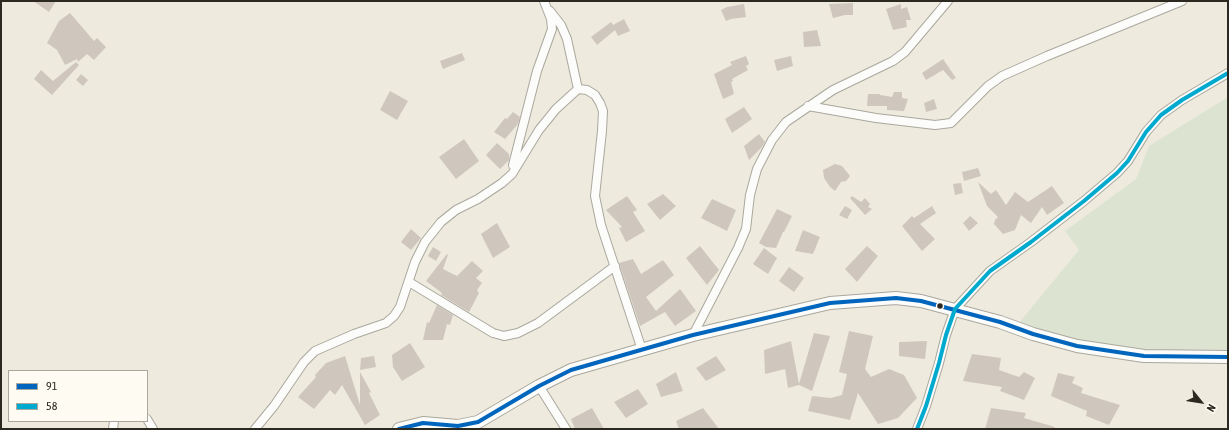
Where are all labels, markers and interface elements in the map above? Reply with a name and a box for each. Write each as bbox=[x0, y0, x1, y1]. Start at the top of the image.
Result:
unlabelled marker bbox=[935, 301, 945, 311]
legend bbox=[8, 370, 148, 422]
text: 91 bbox=[46, 379, 57, 393]
north arrow bbox=[1181, 382, 1221, 422]
text: 58 bbox=[46, 399, 57, 413]
text: N bbox=[1205, 402, 1218, 414]

